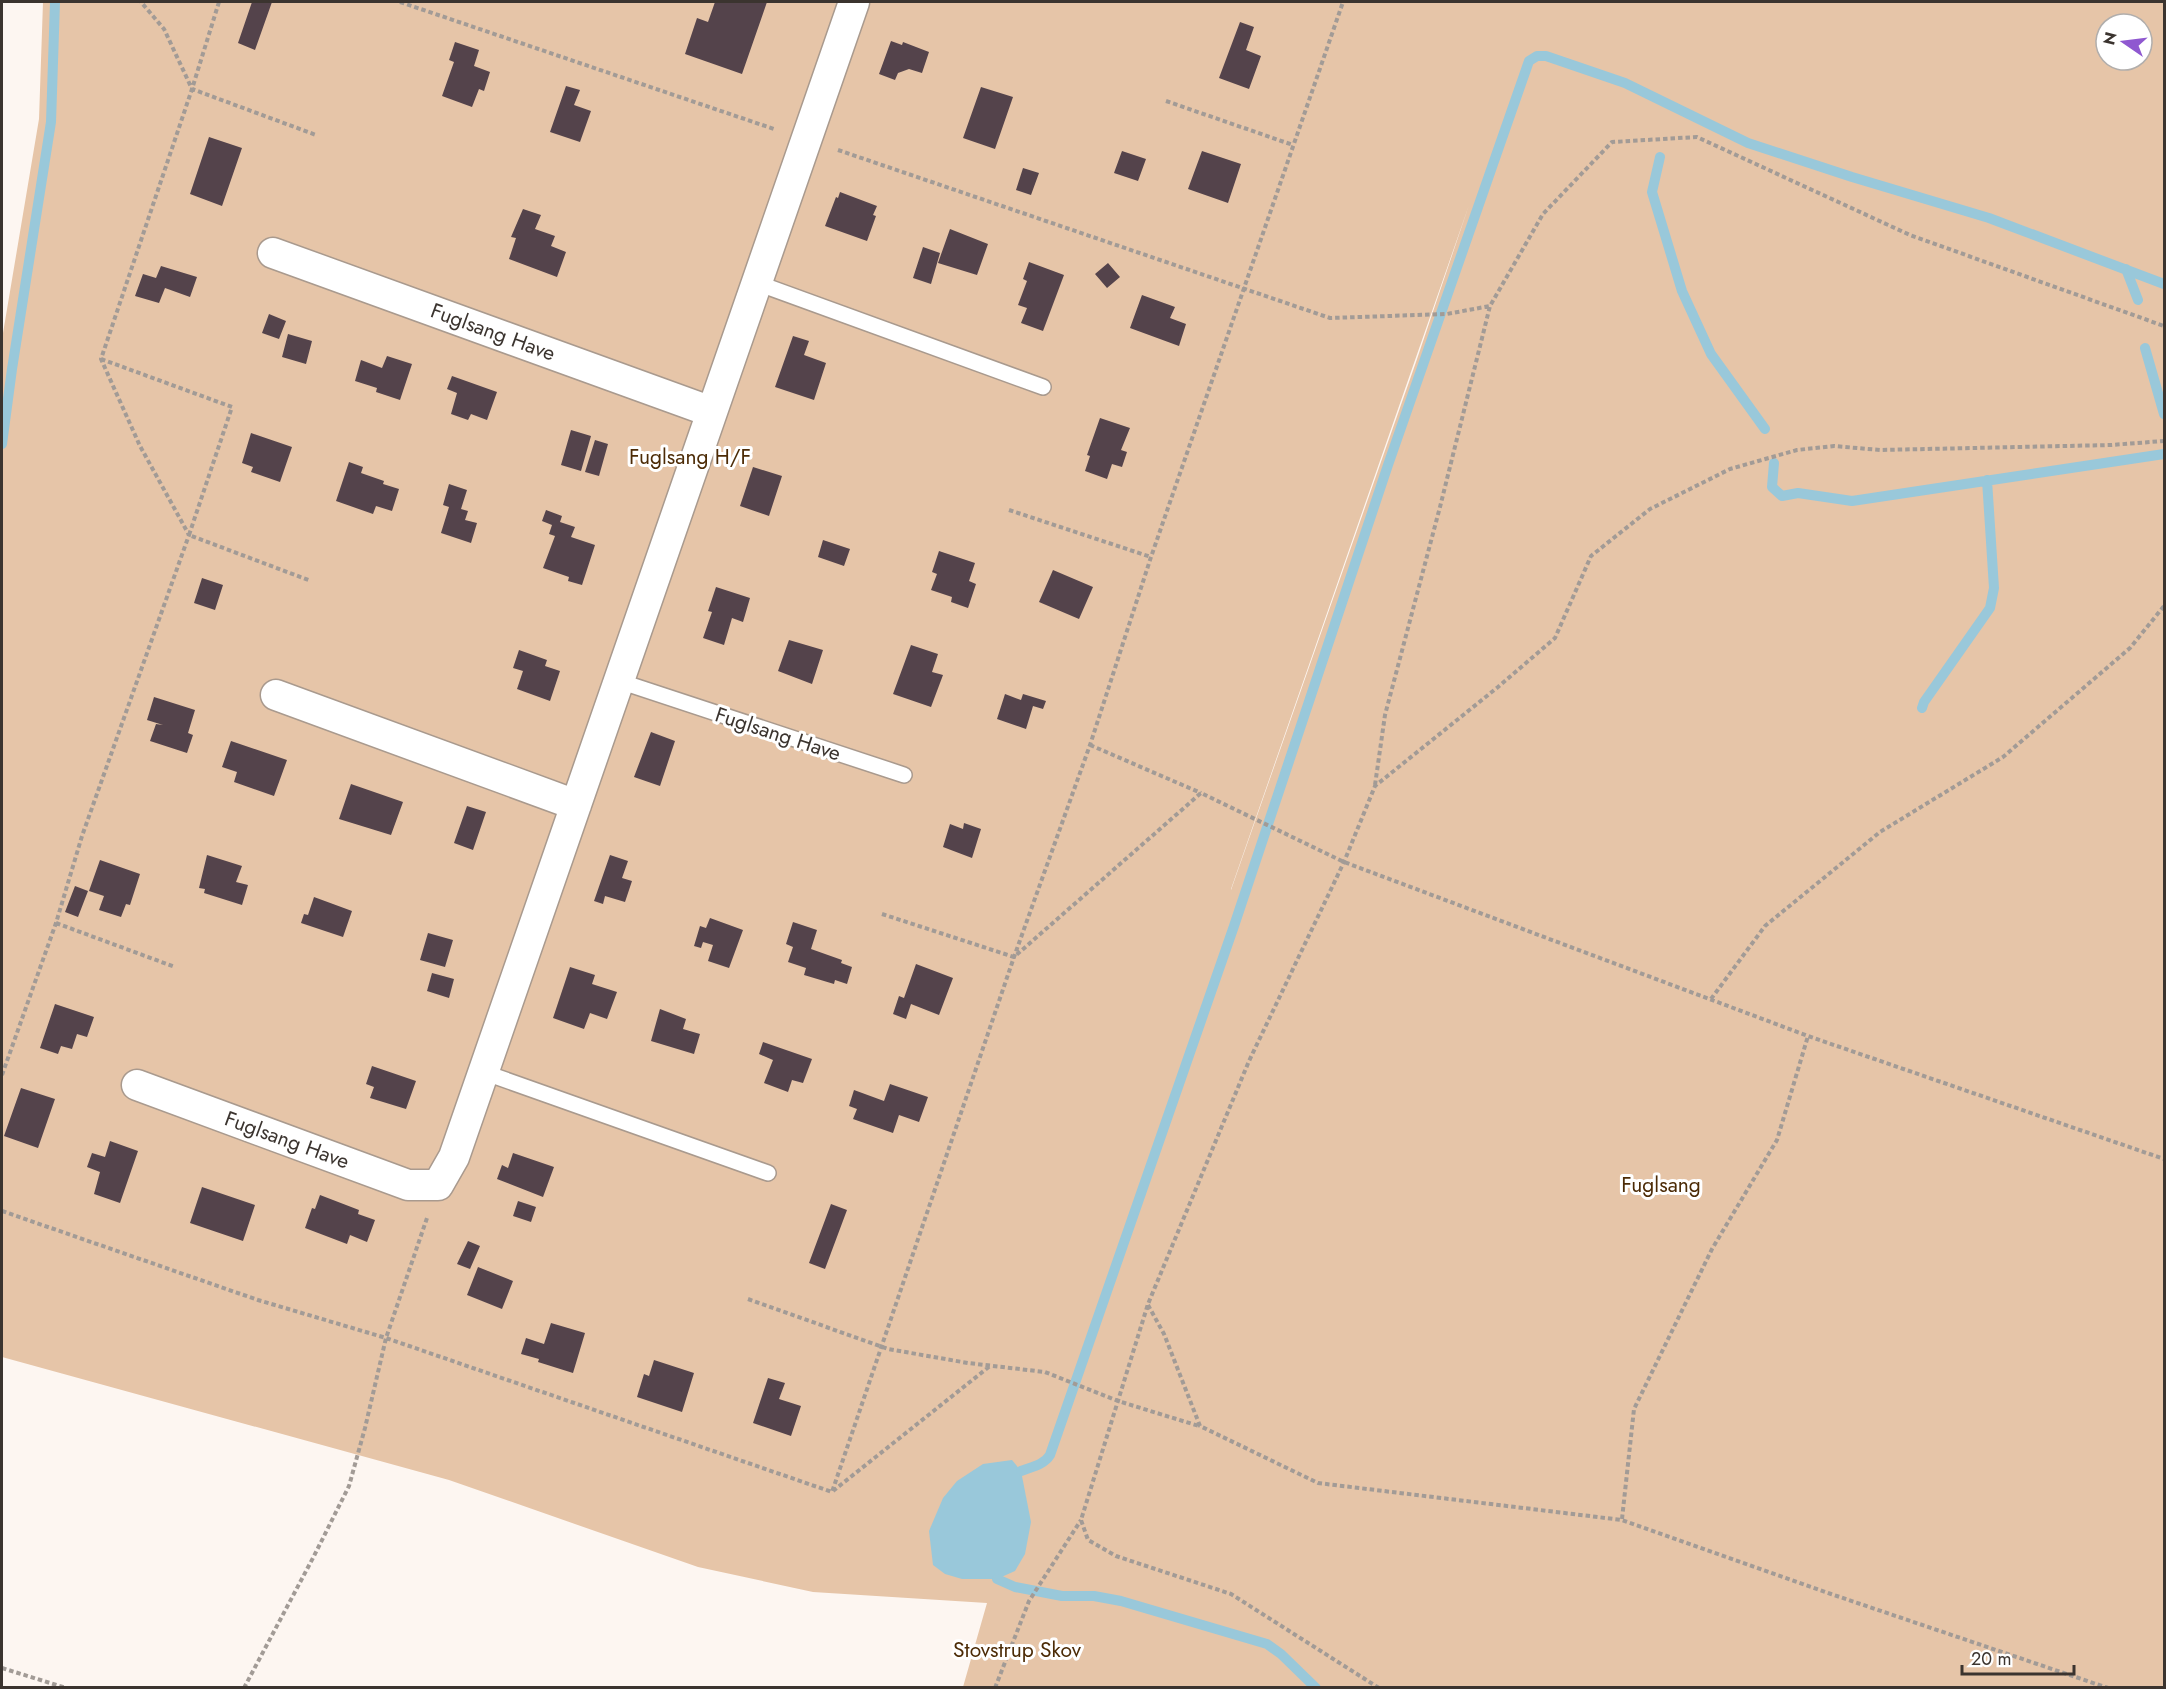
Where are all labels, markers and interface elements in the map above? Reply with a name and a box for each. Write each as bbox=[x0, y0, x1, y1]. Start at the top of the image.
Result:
north arrow bbox=[2094, 12, 2154, 72]
text: N bbox=[2097, 30, 2123, 47]
street label: Fuglsang Have bbox=[427, 296, 560, 368]
park label: Fuglsang H/F bbox=[629, 442, 751, 472]
street label: Fuglsang Have bbox=[711, 700, 845, 768]
street label: Fuglsang Have bbox=[221, 1104, 354, 1176]
park label: Fuglsang bbox=[1621, 1170, 1701, 1200]
park label: Stovstrup Skov bbox=[953, 1635, 1082, 1665]
scale bar bbox=[1962, 1638, 2074, 1676]
text: 20 m bbox=[1971, 1646, 2011, 1672]

